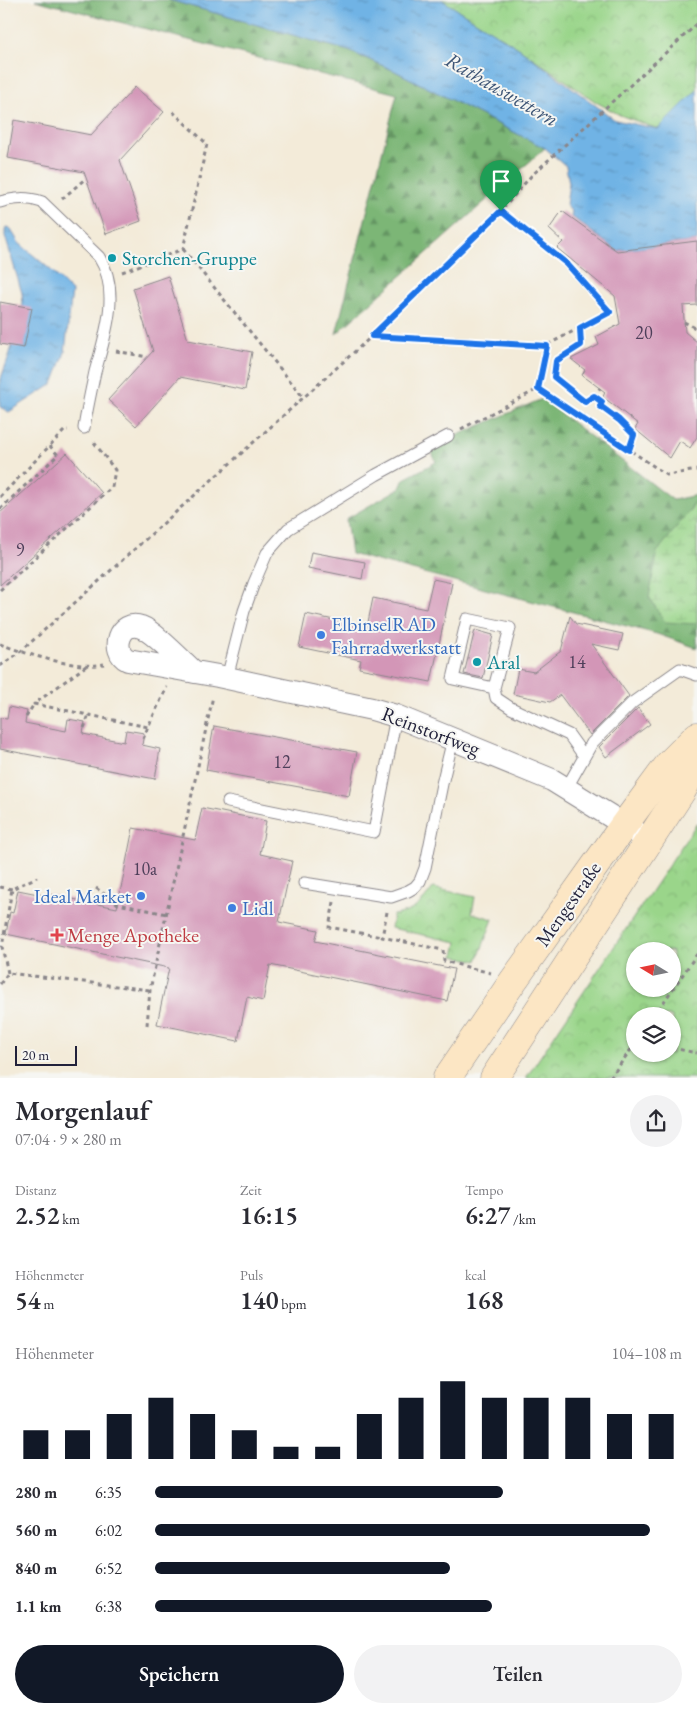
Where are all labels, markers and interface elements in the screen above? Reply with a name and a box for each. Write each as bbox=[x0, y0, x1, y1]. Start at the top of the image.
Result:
water label: Rathauswettern bbox=[441, 46, 563, 132]
pin bbox=[480, 160, 522, 211]
icon: arrive bbox=[487, 167, 515, 195]
place label: Storchen-Gruppe bbox=[122, 245, 257, 271]
marker: Storchen-Gruppe bbox=[106, 252, 118, 264]
house number: 20 bbox=[635, 321, 653, 344]
house number: 9 bbox=[16, 538, 25, 561]
place label: ElbinselRAD Fahrradwerkstatt bbox=[331, 611, 461, 660]
marker: ElbinselRAD Fahrradwerkstatt bbox=[315, 629, 327, 641]
place label: Aral bbox=[486, 649, 521, 675]
house number: 14 bbox=[568, 650, 586, 673]
marker: Aral bbox=[471, 656, 483, 668]
street label: Reinstorfweg bbox=[378, 700, 484, 762]
house number: 12 bbox=[273, 750, 291, 773]
street label: Mengestraße bbox=[529, 856, 607, 951]
house number: 10a bbox=[133, 857, 158, 880]
place label: Ideal Market bbox=[34, 883, 132, 909]
marker: Ideal Market bbox=[135, 890, 147, 902]
place label: Lidl bbox=[242, 895, 274, 921]
marker: Lidl bbox=[226, 902, 238, 914]
place label: Menge Apotheke bbox=[67, 922, 199, 948]
marker: Menge Apotheke bbox=[51, 929, 63, 941]
north arrow bbox=[626, 942, 681, 998]
map controls bbox=[626, 942, 681, 1062]
button: layers bbox=[626, 1007, 681, 1062]
scale bar bbox=[15, 1043, 78, 1066]
text: 20 m bbox=[22, 1046, 49, 1064]
text: Morgenlauf bbox=[15, 1092, 149, 1128]
button: share bbox=[630, 1095, 682, 1147]
text: 07:04 · 9 × 280 m bbox=[15, 1129, 122, 1150]
text: Distanz bbox=[15, 1181, 56, 1199]
text: Zeit bbox=[240, 1181, 262, 1199]
text: Tempo bbox=[465, 1181, 503, 1199]
text: 2.52 bbox=[15, 1199, 60, 1231]
text: 16:15 bbox=[240, 1199, 298, 1231]
text: 6:27 bbox=[465, 1199, 510, 1231]
text: km bbox=[60, 1210, 80, 1228]
text: /km bbox=[510, 1210, 536, 1228]
text: Höhenmeter bbox=[15, 1266, 84, 1284]
text: Puls bbox=[240, 1266, 263, 1284]
text: kcal bbox=[465, 1266, 486, 1284]
text: 54 bbox=[15, 1284, 41, 1316]
text: 140 bbox=[240, 1284, 278, 1316]
text: 168 bbox=[465, 1284, 503, 1316]
text: m bbox=[41, 1295, 54, 1313]
text: bpm bbox=[278, 1295, 307, 1313]
text: Höhenmeter bbox=[15, 1343, 94, 1364]
text: 104–108 m bbox=[611, 1343, 682, 1364]
text: 280 m bbox=[15, 1482, 57, 1503]
text: 6:35 bbox=[95, 1482, 122, 1503]
text: 560 m bbox=[15, 1520, 57, 1541]
text: 6:02 bbox=[95, 1520, 122, 1541]
text: 840 m bbox=[15, 1558, 57, 1579]
text: 6:52 bbox=[95, 1558, 122, 1579]
text: 1.1 km bbox=[15, 1596, 61, 1617]
text: 6:38 bbox=[95, 1596, 122, 1617]
button: Speichern bbox=[15, 1645, 344, 1703]
button: Teilen bbox=[354, 1645, 682, 1703]

